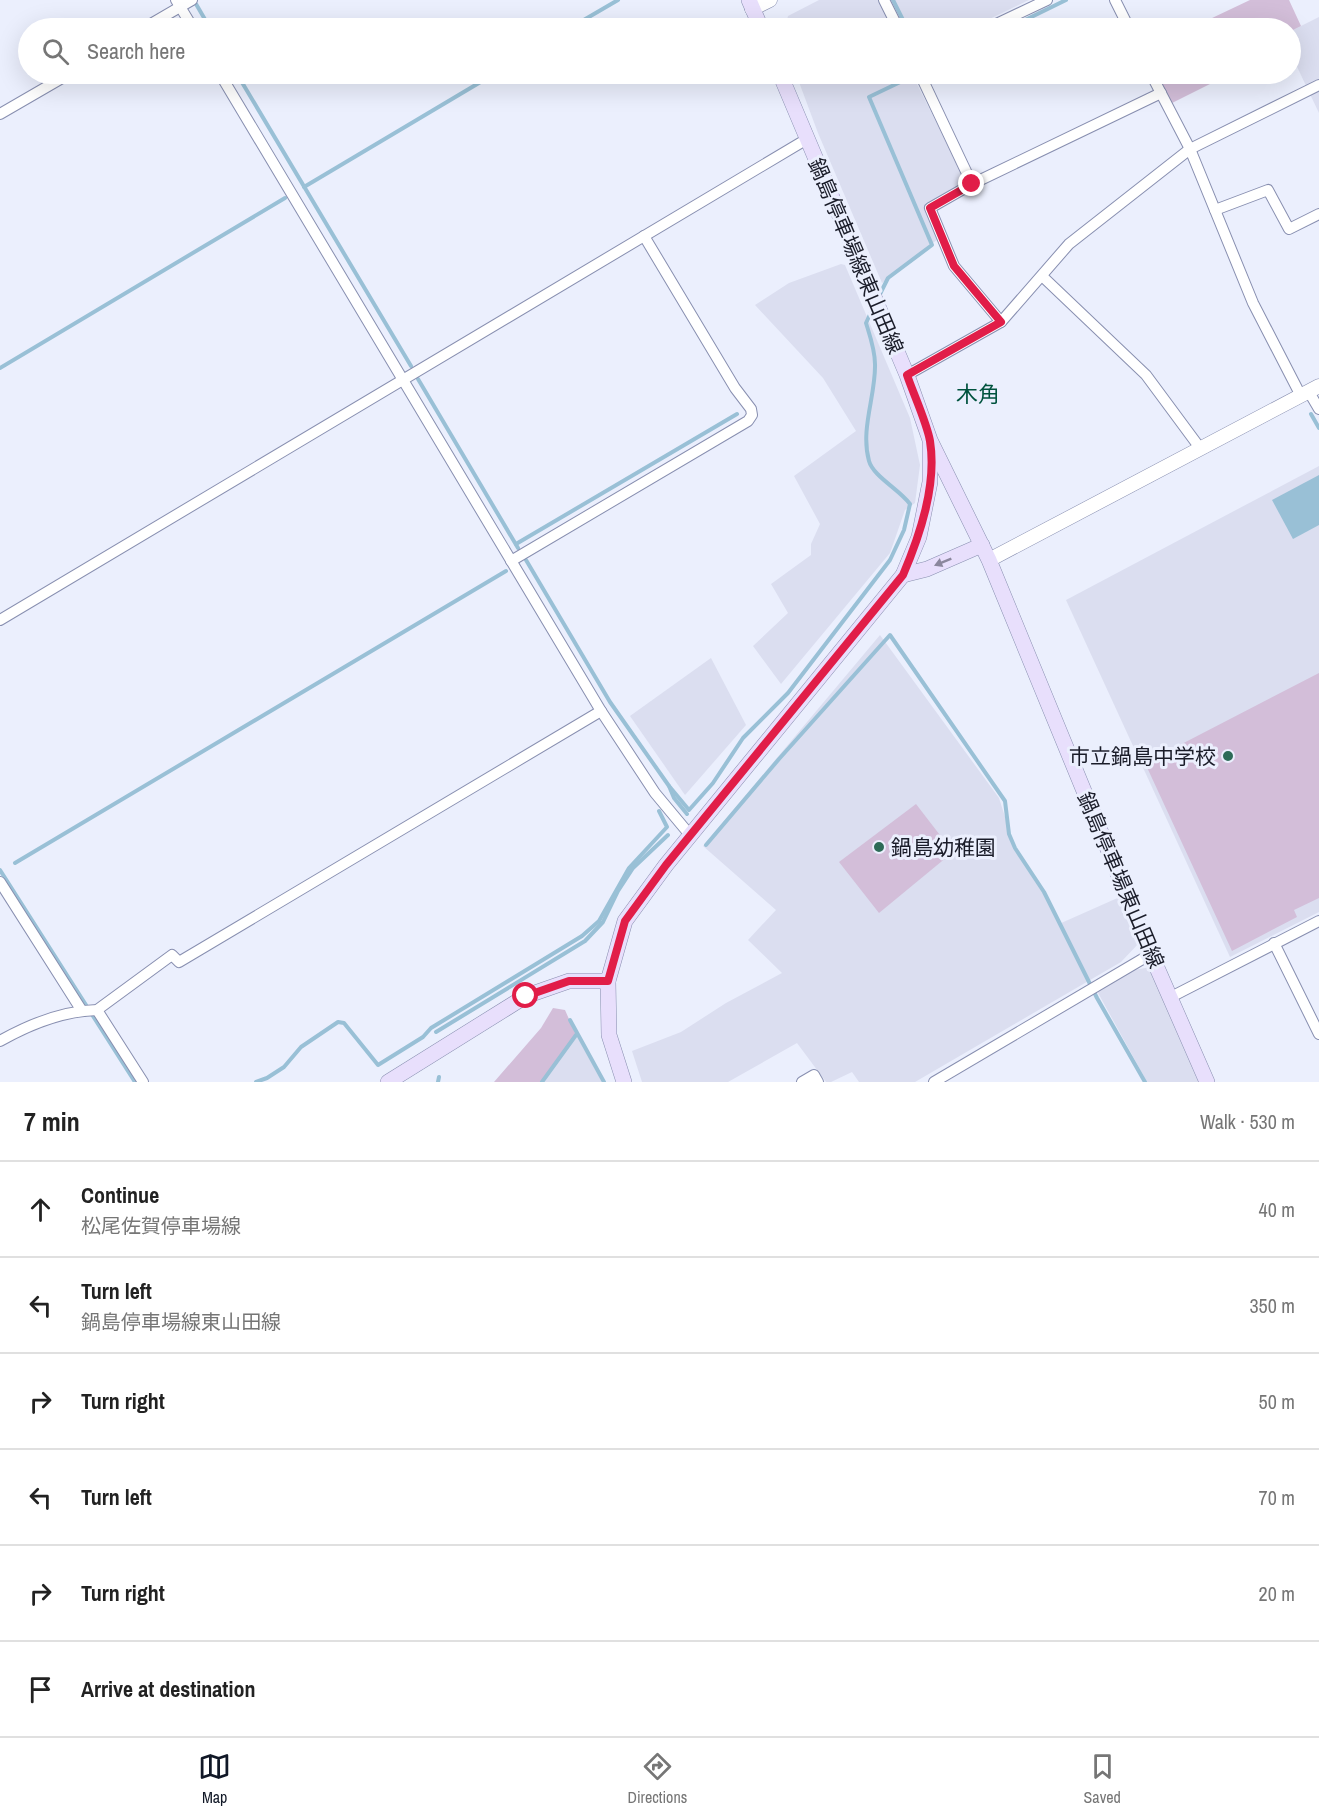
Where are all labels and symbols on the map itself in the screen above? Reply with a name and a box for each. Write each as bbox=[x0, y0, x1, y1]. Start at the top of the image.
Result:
street label: 鍋島停車場線東山田線 bbox=[802, 154, 910, 358]
route end bbox=[958, 170, 984, 196]
district label: 木角 bbox=[956, 379, 1000, 409]
one-way arrow bbox=[934, 557, 952, 567]
place label: 市立鍋島中学校 bbox=[1069, 742, 1216, 771]
marker: 市立鍋島中学校 bbox=[1221, 749, 1235, 763]
street label: 鍋島停車場東山田線 bbox=[1071, 787, 1171, 973]
place label: 鍋島幼稚園 bbox=[891, 833, 996, 862]
marker: 鍋島幼稚園 bbox=[872, 840, 886, 854]
route start bbox=[512, 982, 538, 1008]

